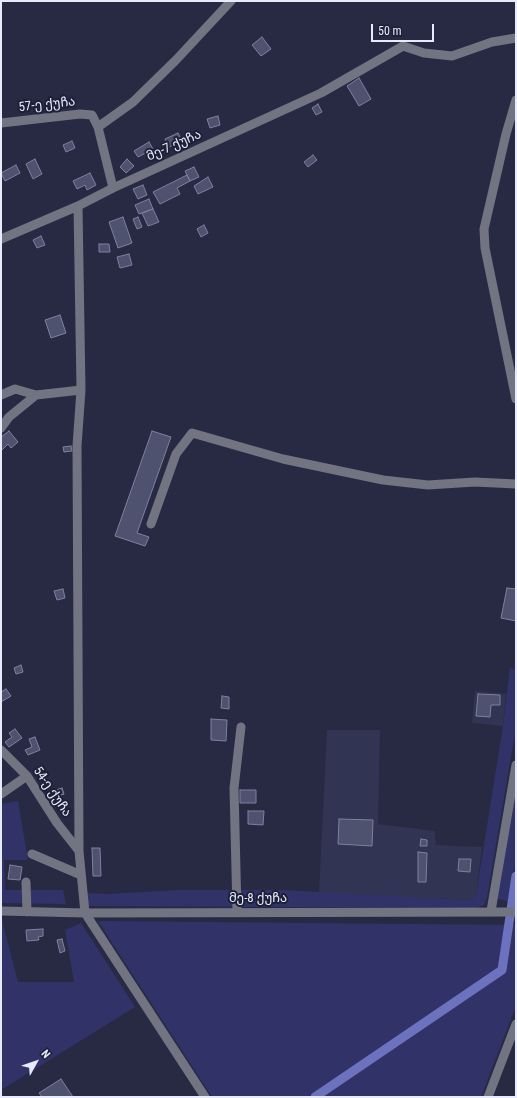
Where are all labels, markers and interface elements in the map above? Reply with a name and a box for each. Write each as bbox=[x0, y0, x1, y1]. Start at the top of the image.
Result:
scale bar bbox=[373, 16, 436, 42]
text: 50 m bbox=[378, 24, 402, 38]
street label: 57-ე ქუჩა bbox=[18, 94, 76, 116]
street label: მე-7 ქუჩა bbox=[144, 127, 204, 165]
street label: 54-ე ქუჩა bbox=[30, 764, 74, 820]
street label: მე-8 ქუჩა bbox=[229, 891, 287, 907]
north arrow bbox=[16, 1042, 56, 1082]
text: N bbox=[38, 1047, 53, 1061]

